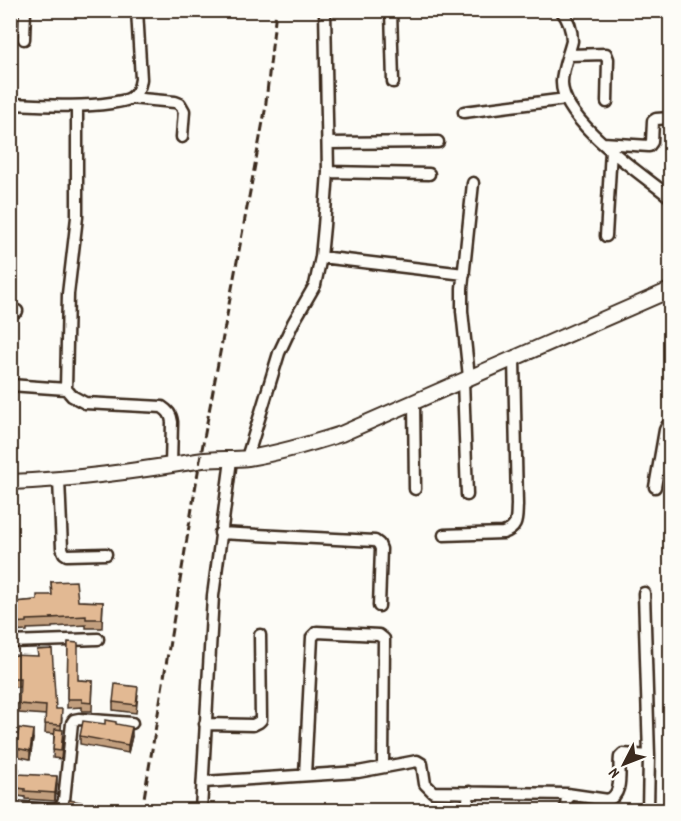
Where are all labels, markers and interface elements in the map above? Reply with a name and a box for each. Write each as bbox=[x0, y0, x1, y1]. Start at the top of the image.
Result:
north arrow bbox=[594, 734, 654, 794]
text: N bbox=[603, 762, 626, 783]

